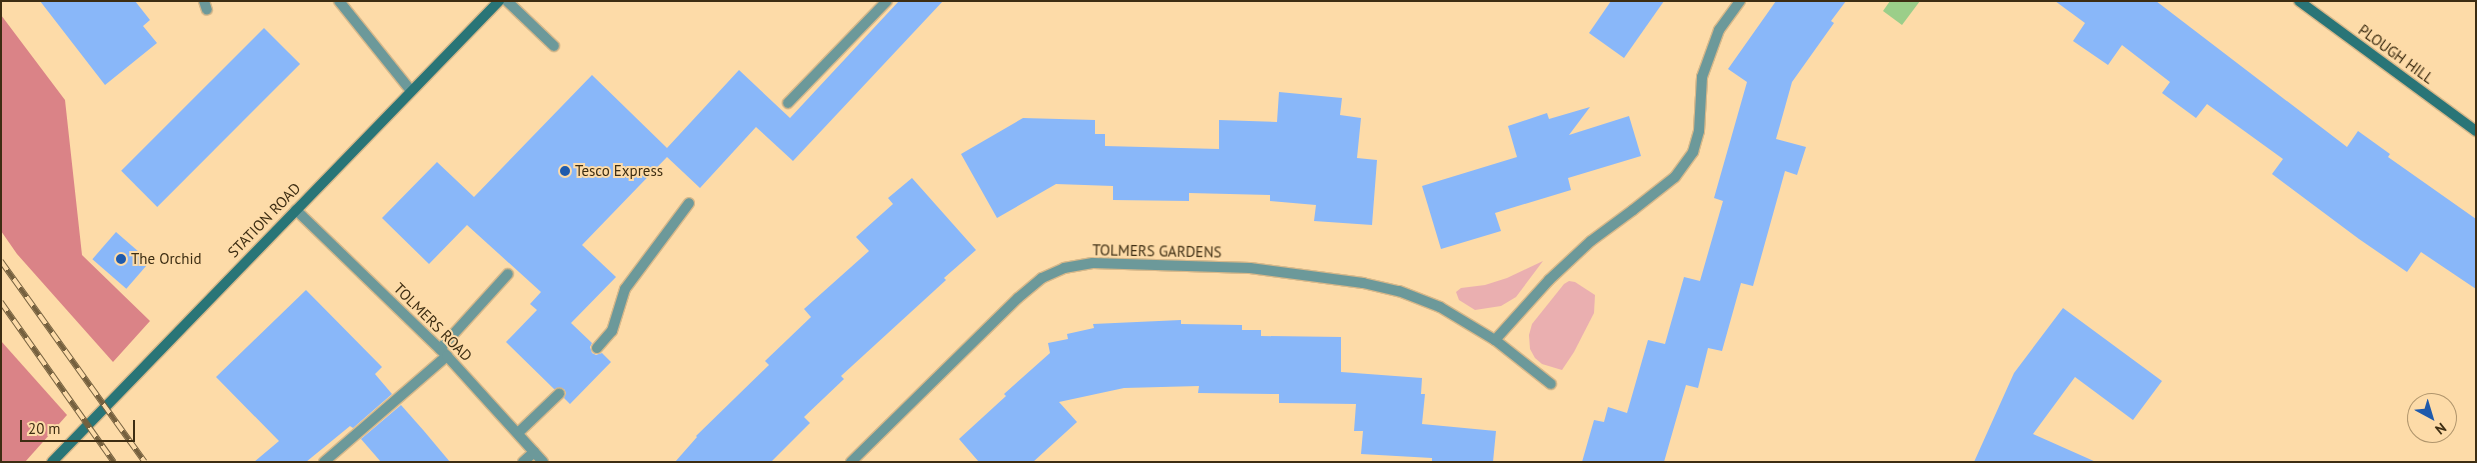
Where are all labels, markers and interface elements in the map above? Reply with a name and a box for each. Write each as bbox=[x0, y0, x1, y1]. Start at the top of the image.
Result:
street label: PLOUGH HILL bbox=[2355, 21, 2437, 87]
place label: Tesco Express bbox=[575, 162, 663, 180]
marker: Tesco Express bbox=[559, 165, 571, 177]
street label: STATION ROAD bbox=[224, 179, 304, 261]
street label: TOLMERS GARDENS bbox=[1092, 241, 1222, 261]
place label: The Orchid bbox=[131, 250, 202, 268]
marker: The Orchid bbox=[115, 253, 127, 265]
street label: TOLMERS ROAD bbox=[390, 279, 476, 365]
north arrow bbox=[2407, 393, 2457, 443]
scale bar bbox=[22, 410, 138, 442]
text: 20 m bbox=[28, 419, 61, 438]
text: N bbox=[2432, 419, 2450, 439]

